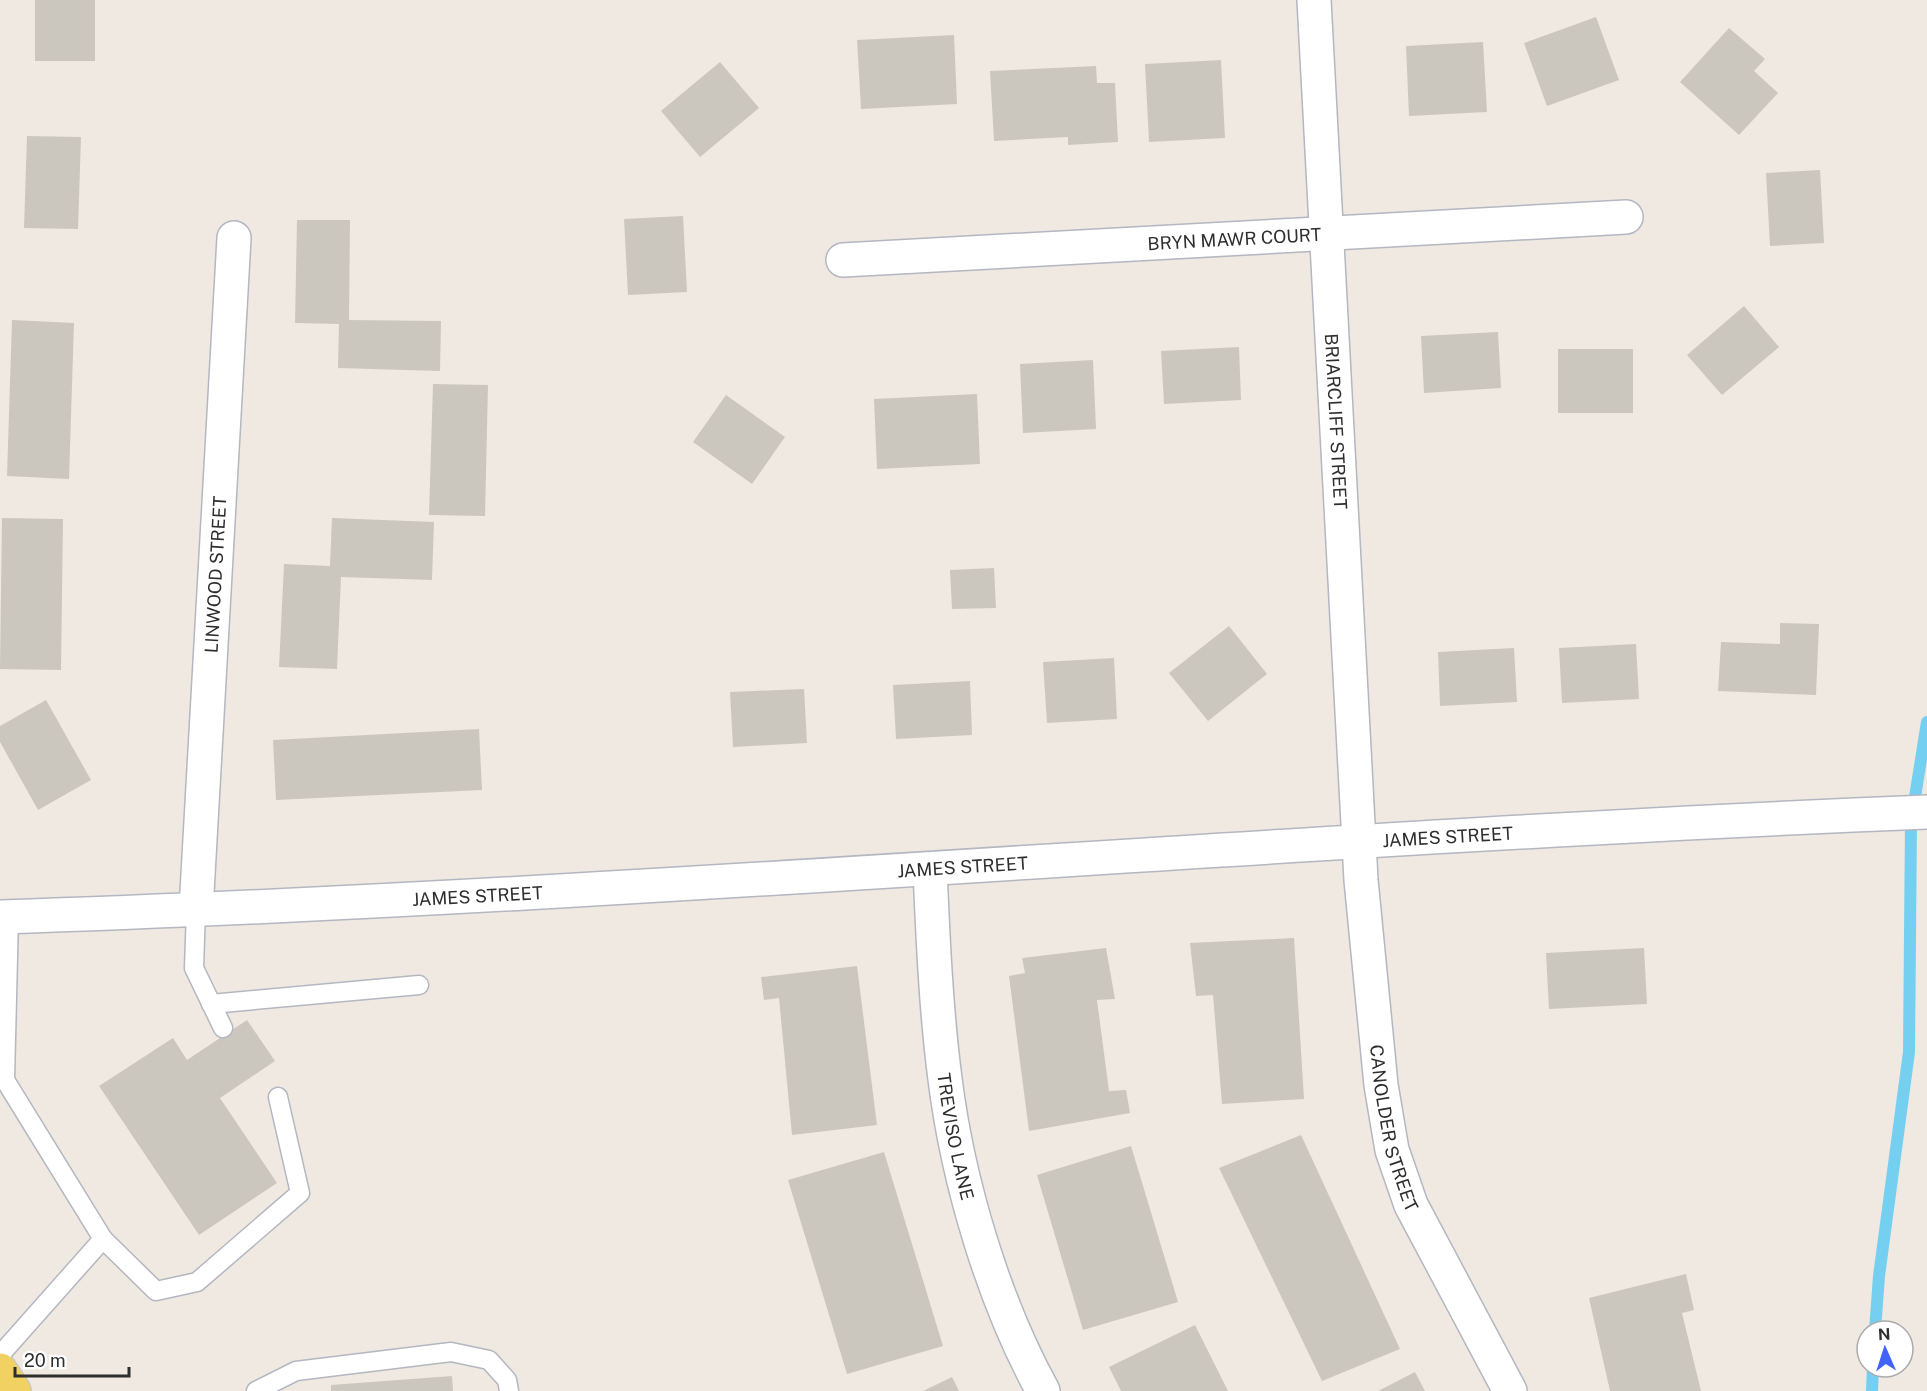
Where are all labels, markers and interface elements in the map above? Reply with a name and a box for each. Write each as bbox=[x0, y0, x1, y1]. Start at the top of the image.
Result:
street label: BRYN MAWR COURT bbox=[1147, 223, 1322, 254]
street label: BRIARCLIFF STREET bbox=[1321, 333, 1352, 510]
street label: LINWOOD STREET bbox=[200, 495, 230, 654]
street label: JAMES STREET bbox=[1382, 822, 1514, 851]
street label: JAMES STREET bbox=[897, 852, 1029, 881]
street label: JAMES STREET bbox=[412, 881, 544, 910]
street label: CANOLDER STREET bbox=[1367, 1044, 1423, 1215]
street label: TREVISO LANE bbox=[934, 1072, 979, 1202]
north arrow bbox=[1855, 1319, 1915, 1379]
text: N bbox=[1877, 1325, 1891, 1344]
scale bar bbox=[15, 1340, 129, 1378]
text: 20 m bbox=[24, 1350, 66, 1371]

